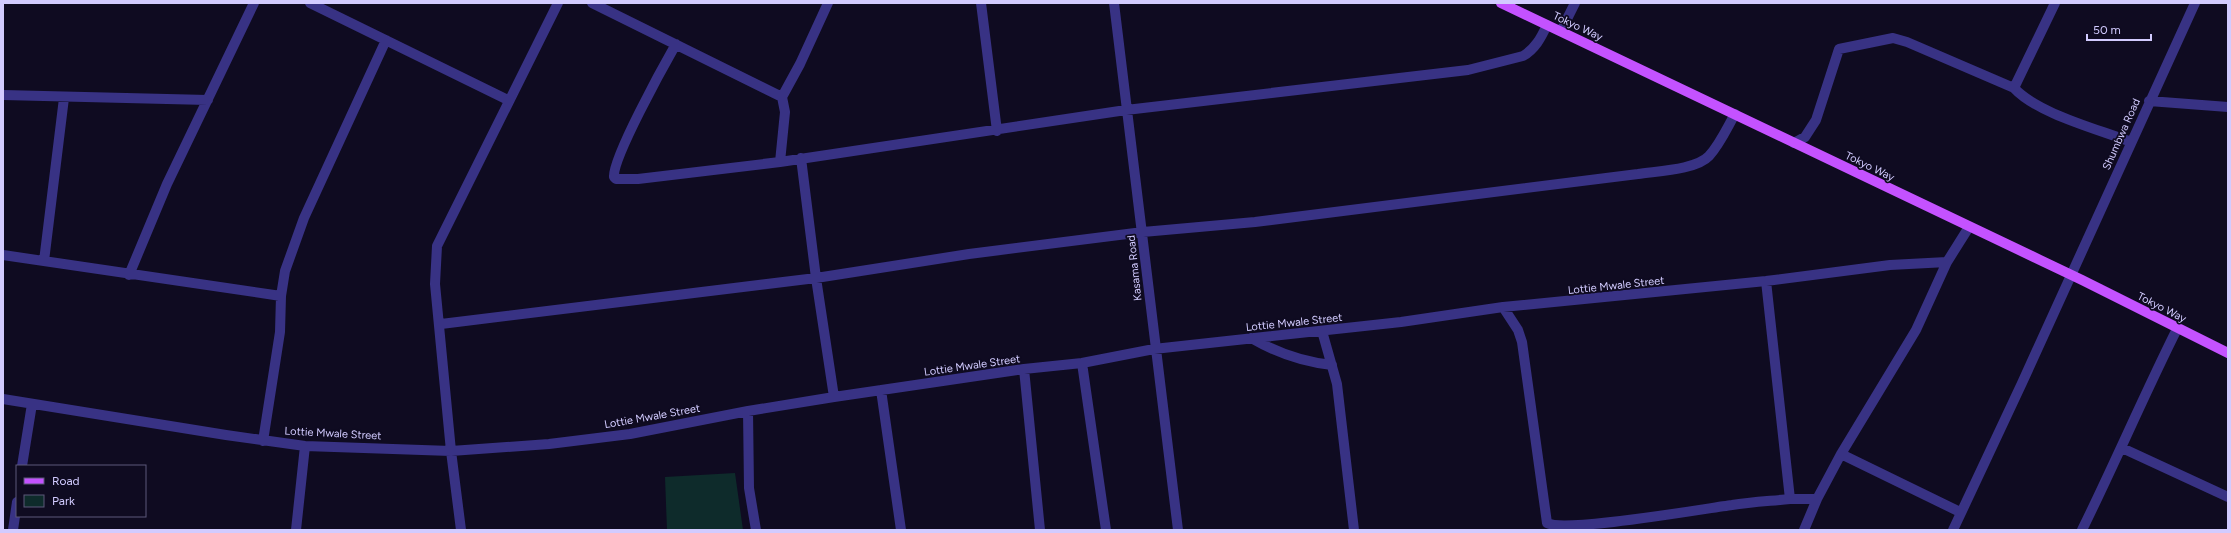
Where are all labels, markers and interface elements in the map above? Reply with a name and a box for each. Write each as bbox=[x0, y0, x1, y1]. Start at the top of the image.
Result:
street label: Tokyo Way bbox=[1551, 9, 1605, 44]
scale bar bbox=[2087, 16, 2151, 42]
text: 50 m bbox=[2093, 23, 2121, 37]
street label: Shumbwa Road bbox=[2100, 96, 2143, 172]
street label: Tokyo Way bbox=[1843, 149, 1897, 184]
street label: Kasama Road bbox=[1125, 234, 1144, 301]
street label: Lottie Mwale Street bbox=[1567, 274, 1665, 297]
street label: Tokyo Way bbox=[2135, 290, 2189, 325]
street label: Lottie Mwale Street bbox=[1245, 311, 1343, 334]
street label: Lottie Mwale Street bbox=[923, 352, 1021, 379]
street label: Lottie Mwale Street bbox=[603, 402, 701, 431]
street label: Lottie Mwale Street bbox=[284, 424, 382, 443]
legend bbox=[16, 465, 146, 517]
text: Road bbox=[52, 474, 80, 488]
text: Park bbox=[52, 494, 75, 508]

